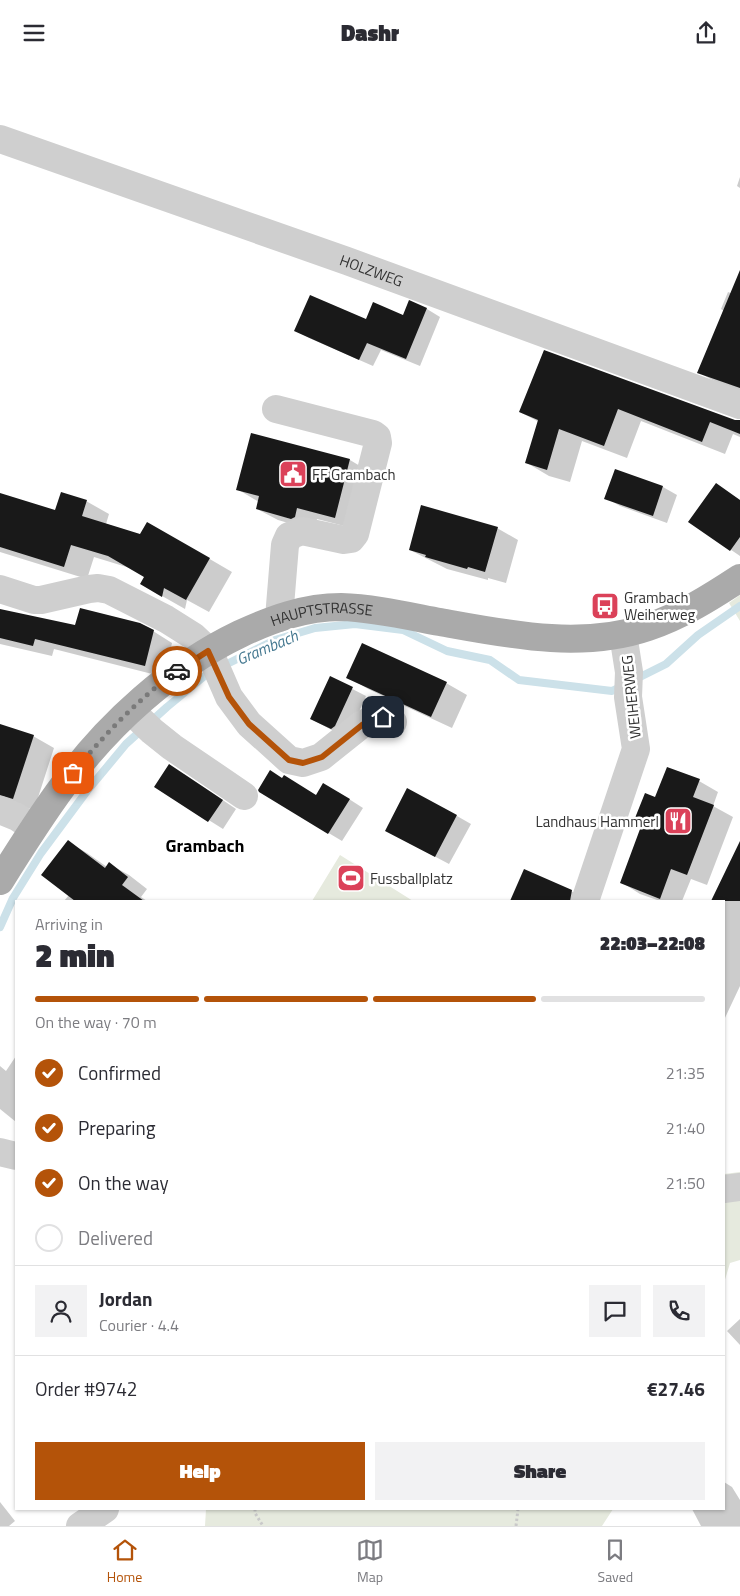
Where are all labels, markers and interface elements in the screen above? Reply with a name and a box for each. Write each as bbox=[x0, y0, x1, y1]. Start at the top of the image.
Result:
text: Dashr bbox=[341, 16, 399, 50]
icon: menu bbox=[20, 19, 48, 47]
icon: share bbox=[692, 19, 720, 47]
street label: HOLZWEG bbox=[337, 248, 407, 292]
public building icon: FF Grambach bbox=[278, 459, 308, 489]
place label: FF Grambach bbox=[312, 463, 396, 486]
place label: Grambach Weiherweg bbox=[624, 586, 696, 626]
bus stop icon: Grambach Weiherweg bbox=[590, 591, 620, 621]
street label: HAUPTSTRASSE bbox=[267, 595, 374, 632]
water label: Grambach bbox=[232, 623, 302, 671]
courier bbox=[152, 646, 202, 696]
street label: WEIHERWEG bbox=[615, 654, 647, 740]
icon: car bbox=[163, 657, 191, 685]
pin bbox=[362, 696, 404, 738]
icon: home bbox=[369, 703, 397, 731]
pin bbox=[52, 752, 94, 794]
icon: bag bbox=[59, 759, 87, 787]
restaurant icon: Landhaus Hammerl bbox=[663, 806, 693, 836]
place label: Landhaus Hammerl bbox=[536, 810, 659, 833]
district label: Grambach bbox=[166, 832, 244, 859]
sports icon: Fussballplatz bbox=[336, 863, 366, 893]
place label: Fussballplatz bbox=[370, 867, 453, 890]
text: Arriving in bbox=[35, 912, 103, 936]
text: 22:03–22:08 bbox=[600, 928, 705, 957]
text: 2 min bbox=[35, 931, 115, 979]
text: On the way · 70 m bbox=[35, 1010, 157, 1034]
text: Confirmed bbox=[78, 1058, 161, 1087]
icon: check bbox=[35, 1059, 63, 1087]
text: 21:35 bbox=[666, 1061, 705, 1085]
text: Preparing bbox=[78, 1113, 155, 1142]
icon: check bbox=[35, 1114, 63, 1142]
text: 21:40 bbox=[666, 1116, 705, 1140]
text: On the way bbox=[78, 1168, 169, 1197]
icon: check bbox=[35, 1169, 63, 1197]
text: 21:50 bbox=[666, 1171, 705, 1195]
text: Delivered bbox=[78, 1223, 153, 1252]
text: Jordan bbox=[99, 1284, 152, 1313]
button: person bbox=[35, 1285, 87, 1337]
button: chat bbox=[589, 1285, 641, 1337]
button: phone bbox=[653, 1285, 705, 1337]
text: Courier · 4.4 bbox=[99, 1313, 179, 1337]
text: Order #9742 bbox=[35, 1374, 137, 1403]
text: €27.46 bbox=[647, 1374, 705, 1403]
button: Help bbox=[35, 1442, 365, 1500]
button: Share bbox=[375, 1442, 705, 1500]
tab: Home bbox=[107, 1536, 142, 1587]
tab: Map bbox=[356, 1536, 384, 1587]
tab: Saved bbox=[598, 1536, 633, 1587]

